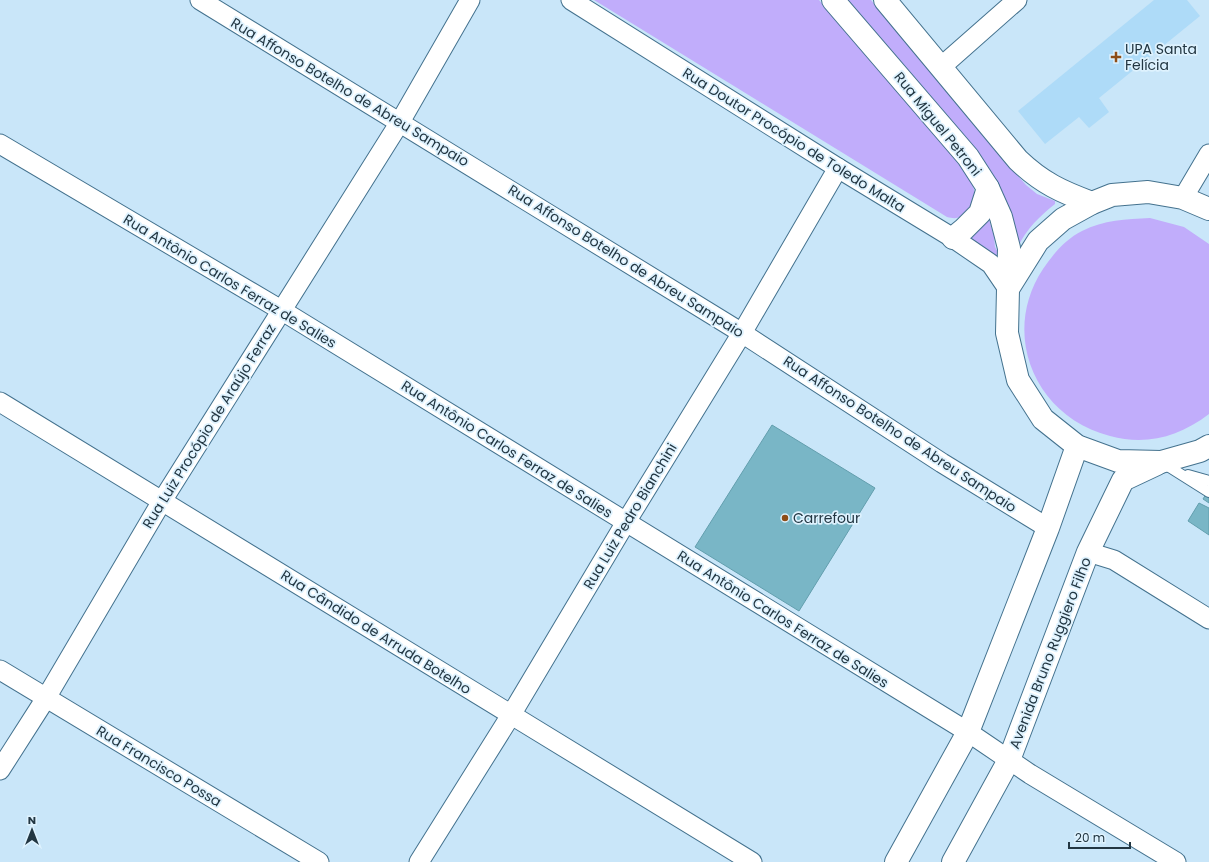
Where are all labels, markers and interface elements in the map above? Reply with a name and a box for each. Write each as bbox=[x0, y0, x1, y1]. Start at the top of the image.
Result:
street label: Rua Affonso Botelho de Abreu Sampaio bbox=[227, 13, 473, 171]
place label: UPA Santa Felícia bbox=[1125, 39, 1197, 75]
marker: UPA Santa Felícia bbox=[1110, 51, 1122, 63]
street label: Rua Doutor Procópio de Toledo Malta bbox=[679, 63, 909, 217]
street label: Rua Miguel Petroni bbox=[890, 68, 986, 180]
street label: Rua Affonso Botelho de Abreu Sampaio bbox=[504, 180, 748, 342]
street label: Rua Antônio Carlos Ferraz de Salies bbox=[120, 209, 340, 353]
street label: Rua Luiz Procópio de Araújo Ferraz bbox=[138, 320, 280, 532]
street label: Rua Affonso Botelho de Abreu Sampaio bbox=[779, 351, 1021, 517]
street label: Rua Antônio Carlos Ferraz de Salies bbox=[398, 376, 616, 522]
street label: Rua Luiz Pedro Bianchini bbox=[578, 439, 682, 593]
place label: Carrefour bbox=[793, 508, 860, 528]
marker: Carrefour bbox=[780, 513, 790, 523]
street label: Rua Antônio Carlos Ferraz de Salies bbox=[674, 546, 892, 692]
street label: Avenida Bruno Ruggiero Filho bbox=[1004, 554, 1096, 752]
street label: Rua Cândido de Arruda Botelho bbox=[277, 565, 475, 699]
street label: Rua Francisco Possa bbox=[93, 721, 225, 811]
north arrow bbox=[12, 810, 52, 850]
text: N bbox=[28, 812, 36, 828]
scale bar bbox=[1069, 824, 1130, 850]
text: 20 m bbox=[1075, 829, 1105, 846]

